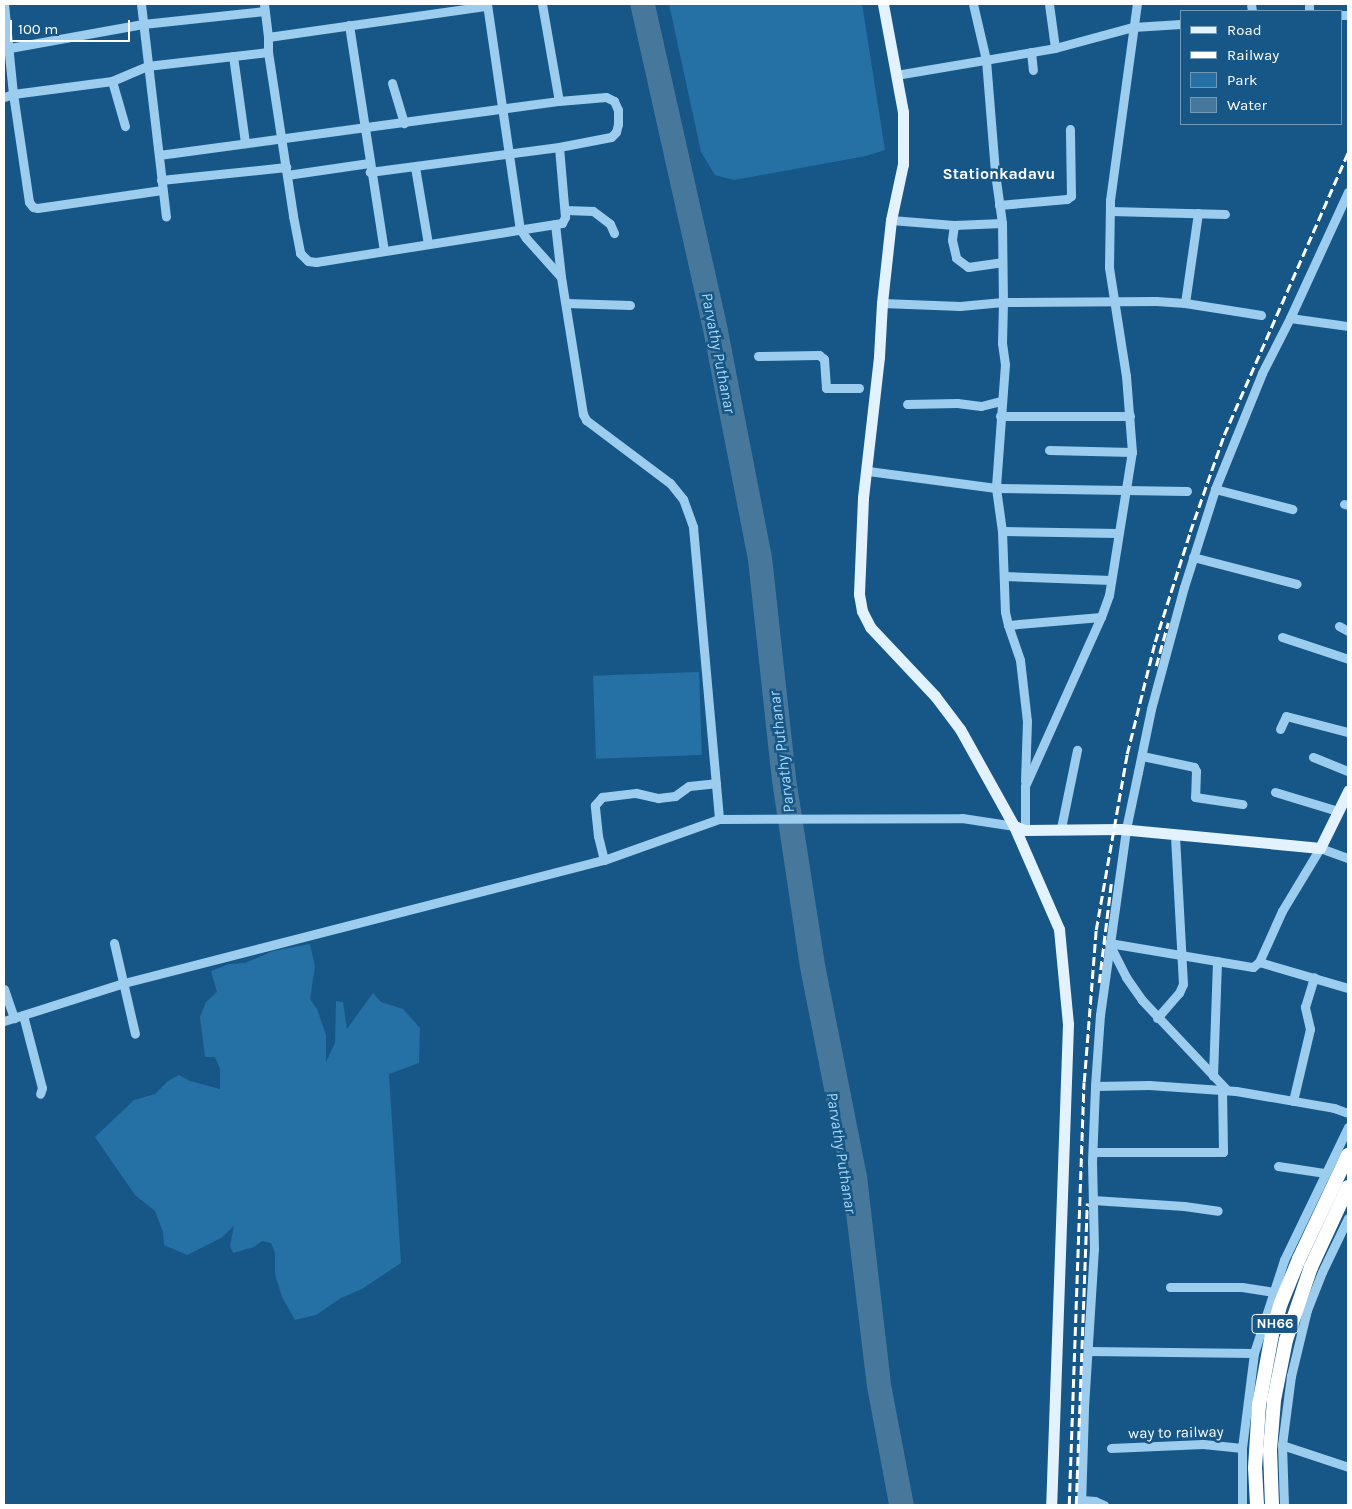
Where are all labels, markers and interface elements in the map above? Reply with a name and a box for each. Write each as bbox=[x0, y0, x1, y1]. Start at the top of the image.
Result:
scale bar bbox=[12, 10, 132, 42]
legend bbox=[1180, 10, 1342, 125]
text: 100 m bbox=[18, 20, 58, 38]
text: Road bbox=[1227, 21, 1262, 39]
text: Railway bbox=[1227, 46, 1279, 64]
text: Park bbox=[1227, 71, 1257, 89]
text: Water bbox=[1227, 96, 1267, 114]
district label: Stationkadavu bbox=[943, 164, 1055, 184]
water label: Parvathy Puthanar bbox=[697, 291, 739, 415]
water label: Parvathy Puthanar bbox=[765, 690, 799, 814]
water label: Parvathy Puthanar bbox=[822, 1091, 860, 1215]
road number: NH66 bbox=[1251, 1312, 1299, 1336]
street label: way to railway bbox=[1128, 1423, 1224, 1443]

